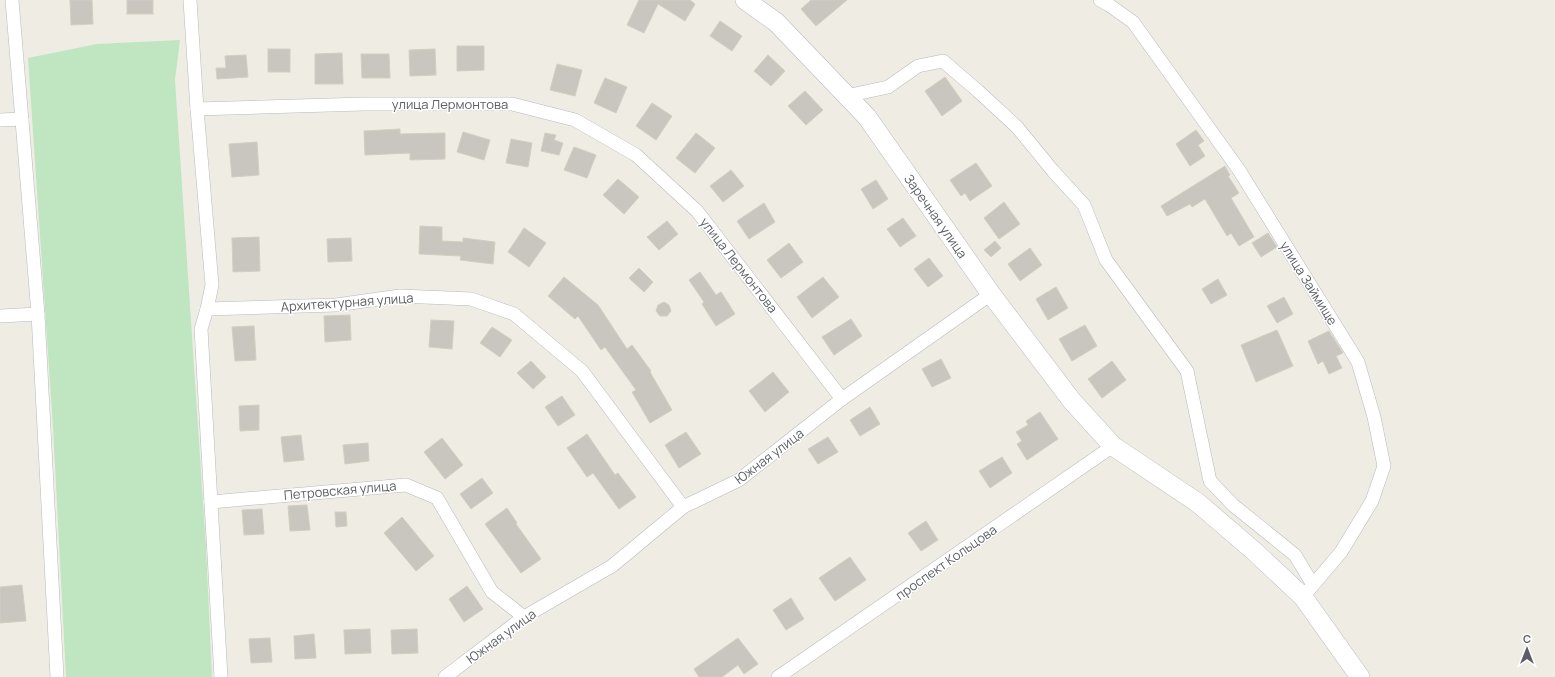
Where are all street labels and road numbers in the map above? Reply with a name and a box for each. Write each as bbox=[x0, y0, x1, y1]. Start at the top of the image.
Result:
street label: улица Лермонтова bbox=[392, 95, 508, 113]
street label: Заречная улица bbox=[900, 170, 972, 262]
street label: улица Лермонтова bbox=[696, 214, 782, 316]
street label: улица Займище bbox=[1276, 238, 1342, 329]
street label: Архитектурная улица bbox=[280, 288, 414, 316]
street label: Южная улица bbox=[731, 424, 807, 488]
street label: Петровская улица bbox=[283, 476, 397, 504]
street label: проспект Кольцова bbox=[892, 520, 1000, 604]
street label: Южная улица bbox=[462, 605, 540, 667]

